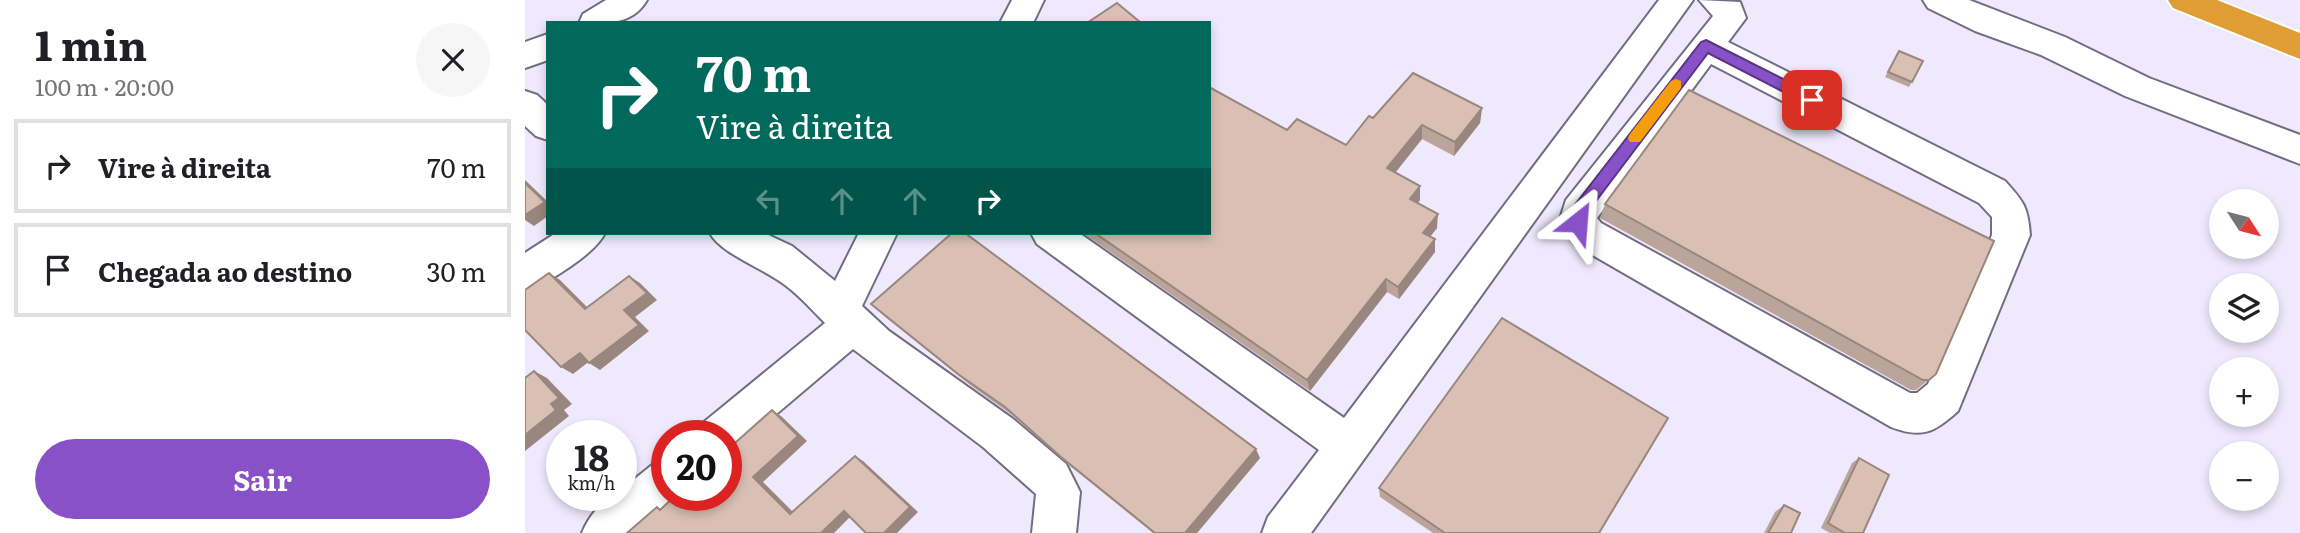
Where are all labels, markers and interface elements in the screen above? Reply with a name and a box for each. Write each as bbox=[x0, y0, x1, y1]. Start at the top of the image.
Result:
text: 1 min bbox=[35, 12, 147, 74]
button: close bbox=[416, 23, 490, 97]
text: 70 m bbox=[696, 34, 811, 107]
icon: right bbox=[581, 49, 672, 140]
text: 100 m · 20:00 bbox=[35, 69, 174, 103]
pin bbox=[1782, 70, 1842, 130]
icon: arrive bbox=[1793, 81, 1831, 119]
text: Vire à direita bbox=[696, 101, 893, 149]
icon: right bbox=[39, 147, 77, 185]
text: Vire à direita bbox=[98, 147, 271, 186]
text: 70 m bbox=[427, 147, 486, 186]
icon: left bbox=[750, 182, 788, 220]
icon: ahead bbox=[823, 182, 861, 220]
icon: ahead bbox=[896, 182, 934, 220]
icon: right bbox=[969, 182, 1007, 220]
position arrow bbox=[1541, 185, 1615, 259]
north arrow bbox=[2209, 189, 2279, 259]
map controls bbox=[2209, 189, 2279, 511]
icon: arrive bbox=[39, 251, 77, 289]
text: Chegada ao destino bbox=[98, 251, 352, 290]
text: 30 m bbox=[426, 251, 486, 290]
button: layers bbox=[2209, 273, 2279, 343]
button: + bbox=[2209, 357, 2279, 427]
speed limit sign: 20 bbox=[651, 420, 742, 511]
text: 18 bbox=[574, 430, 609, 482]
button: Sair bbox=[35, 439, 490, 519]
button: − bbox=[2209, 441, 2279, 511]
text: km/h bbox=[568, 469, 615, 496]

